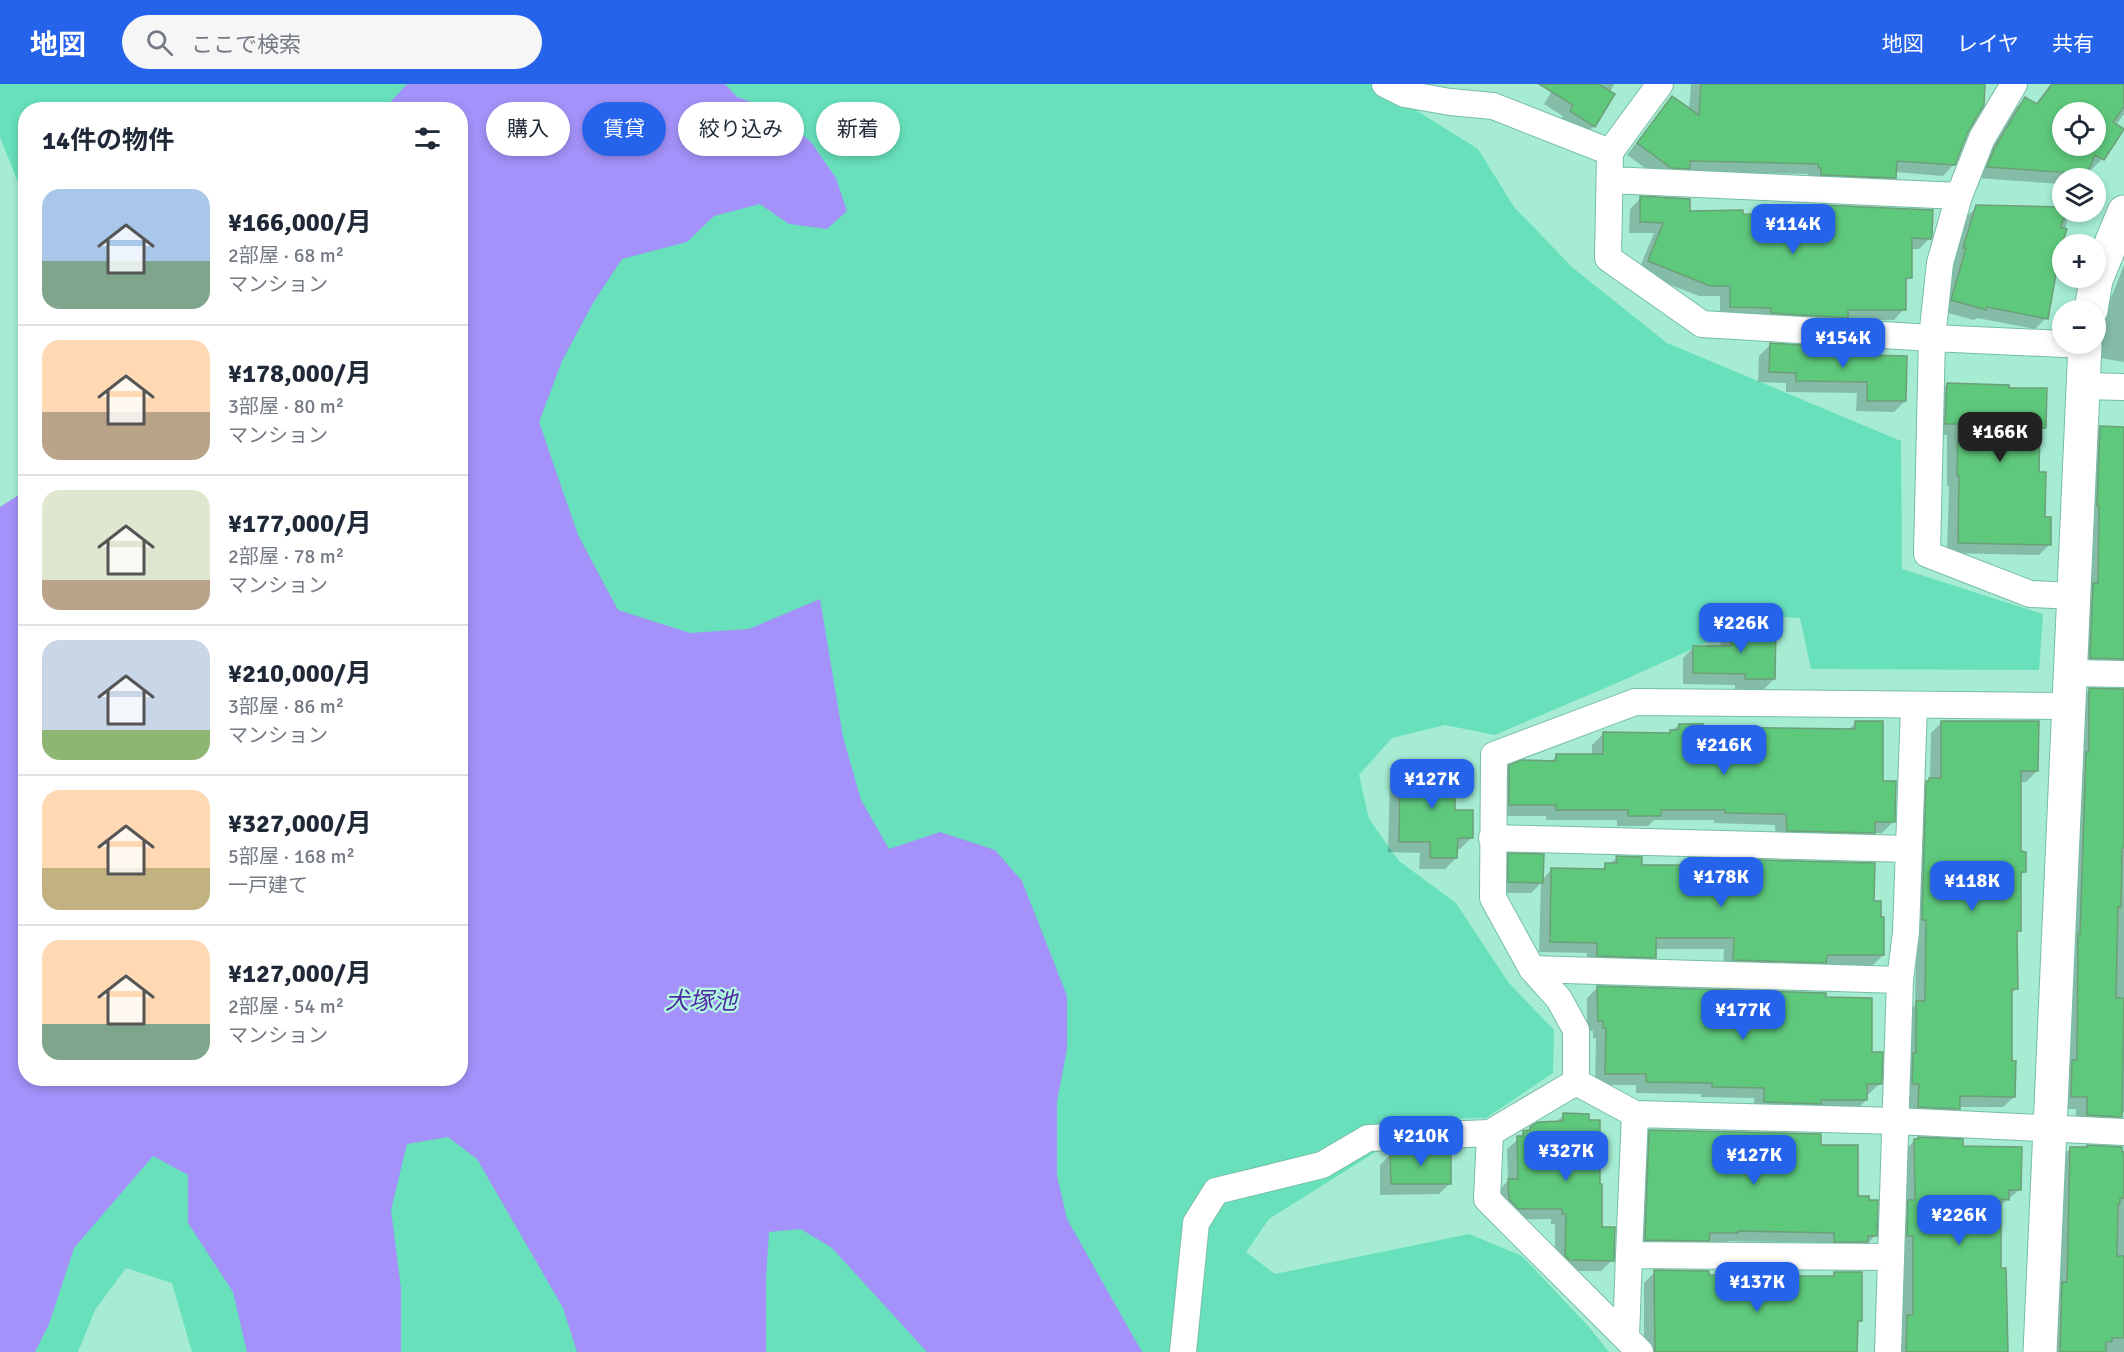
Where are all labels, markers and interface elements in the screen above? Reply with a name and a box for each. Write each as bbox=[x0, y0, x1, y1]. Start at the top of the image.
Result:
search box bbox=[122, 15, 542, 69]
icon: search bbox=[143, 26, 176, 59]
text: 地図 bbox=[30, 28, 86, 62]
text: ここで検索 bbox=[191, 31, 301, 58]
text: 地図 bbox=[1882, 31, 1924, 57]
text: レイヤ bbox=[1957, 31, 2019, 57]
text: 共有 bbox=[2052, 31, 2094, 57]
chip: 購入 bbox=[486, 102, 570, 156]
chip: 賃貸 bbox=[582, 102, 666, 156]
chip: 絞り込み bbox=[678, 102, 804, 156]
chip: 新着 bbox=[816, 102, 900, 156]
map controls bbox=[2052, 102, 2106, 354]
button: locate bbox=[2052, 102, 2106, 156]
icon: filters bbox=[411, 122, 444, 155]
text: 14件の物件 bbox=[42, 125, 174, 157]
button: layers bbox=[2052, 168, 2106, 222]
pin: ¥114K bbox=[1751, 204, 1835, 255]
text: ¥166,000/月 bbox=[228, 207, 372, 239]
text: ¥114K bbox=[1765, 211, 1821, 236]
icon: home bbox=[90, 213, 162, 285]
button: + bbox=[2052, 234, 2106, 288]
text: 2部屋 · 68 m² bbox=[228, 243, 344, 268]
text: マンション bbox=[228, 272, 328, 297]
button: − bbox=[2052, 300, 2106, 354]
pin: ¥154K bbox=[1801, 318, 1885, 369]
text: ¥154K bbox=[1815, 325, 1871, 350]
text: ¥178,000/月 bbox=[228, 358, 372, 390]
icon: home bbox=[90, 364, 162, 436]
text: 3部屋 · 80 m² bbox=[228, 394, 344, 419]
pin: ¥166K bbox=[1958, 412, 2042, 463]
text: ¥166K bbox=[1972, 419, 2028, 444]
text: マンション bbox=[228, 423, 328, 448]
text: ¥177,000/月 bbox=[228, 508, 372, 540]
icon: home bbox=[90, 514, 162, 586]
text: 2部屋 · 78 m² bbox=[228, 544, 344, 569]
text: マンション bbox=[228, 573, 328, 598]
pin: ¥226K bbox=[1699, 603, 1783, 654]
text: ¥226K bbox=[1713, 610, 1769, 635]
text: ¥210,000/月 bbox=[228, 658, 372, 690]
icon: home bbox=[90, 664, 162, 736]
text: 3部屋 · 86 m² bbox=[228, 694, 344, 719]
text: マンション bbox=[228, 723, 328, 748]
pin: ¥216K bbox=[1682, 725, 1766, 776]
text: ¥216K bbox=[1696, 732, 1752, 757]
pin: ¥127K bbox=[1390, 759, 1474, 810]
text: ¥127K bbox=[1404, 766, 1460, 791]
text: ¥327,000/月 bbox=[228, 808, 372, 840]
icon: home bbox=[90, 814, 162, 886]
text: 5部屋 · 168 m² bbox=[228, 844, 355, 869]
pin: ¥178K bbox=[1679, 857, 1763, 908]
pin: ¥118K bbox=[1930, 861, 2014, 912]
text: ¥178K bbox=[1693, 864, 1749, 889]
text: ¥118K bbox=[1944, 868, 2000, 893]
text: 一戸建て bbox=[228, 873, 308, 898]
text: ¥127,000/月 bbox=[228, 958, 372, 990]
icon: home bbox=[90, 964, 162, 1036]
water label: 犬塚池 bbox=[665, 986, 739, 1016]
pin: ¥177K bbox=[1701, 990, 1785, 1041]
text: 2部屋 · 54 m² bbox=[228, 994, 344, 1019]
text: ¥177K bbox=[1715, 997, 1771, 1022]
text: マンション bbox=[228, 1023, 328, 1048]
pin: ¥210K bbox=[1379, 1116, 1463, 1167]
text: ¥210K bbox=[1393, 1123, 1449, 1148]
pin: ¥327K bbox=[1524, 1131, 1608, 1182]
pin: ¥127K bbox=[1712, 1135, 1796, 1186]
text: ¥327K bbox=[1538, 1138, 1594, 1163]
text: ¥127K bbox=[1726, 1142, 1782, 1167]
pin: ¥226K bbox=[1917, 1195, 2001, 1246]
text: ¥226K bbox=[1931, 1202, 1987, 1227]
pin: ¥137K bbox=[1715, 1262, 1799, 1313]
text: ¥137K bbox=[1729, 1269, 1785, 1294]

